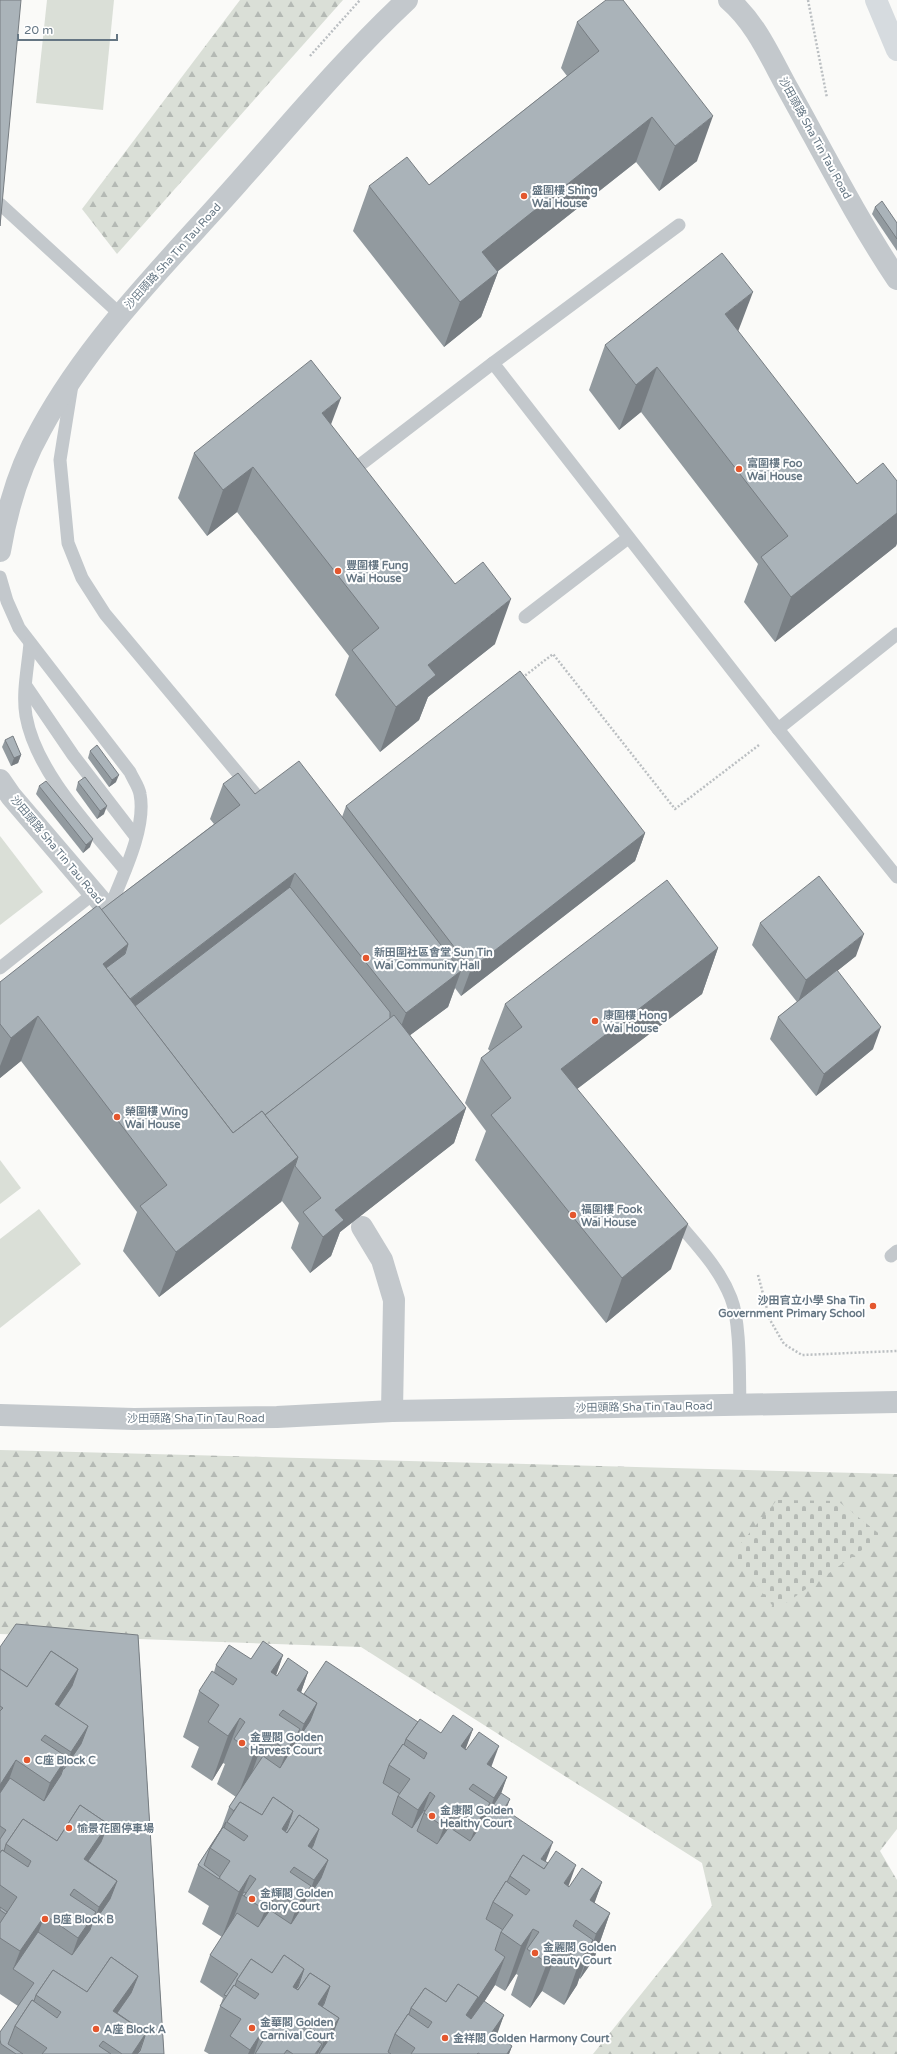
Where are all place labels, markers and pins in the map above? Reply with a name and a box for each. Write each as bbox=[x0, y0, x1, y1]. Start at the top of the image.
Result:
place label: 盛圍樓 Shing Wai House bbox=[532, 184, 598, 210]
marker: 盛圍樓 Shing Wai House bbox=[519, 191, 529, 201]
place label: 富圍樓 Foo Wai House bbox=[747, 457, 803, 483]
marker: 富圍樓 Foo Wai House bbox=[734, 464, 744, 474]
place label: 豐圍樓 Fung Wai House bbox=[346, 559, 409, 585]
marker: 豐圍樓 Fung Wai House bbox=[333, 566, 343, 576]
place label: 新田圍社區會堂 Sun Tin Wai Community Hall bbox=[374, 946, 493, 973]
marker: 新田圍社區會堂 Sun Tin Wai Community Hall bbox=[361, 953, 371, 963]
place label: 康圍樓 Hong Wai House bbox=[603, 1009, 667, 1035]
marker: 康圍樓 Hong Wai House bbox=[590, 1016, 600, 1026]
place label: 榮圍樓 Wing Wai House bbox=[125, 1105, 188, 1131]
marker: 榮圍樓 Wing Wai House bbox=[112, 1112, 122, 1122]
place label: 福圍樓 Fook Wai House bbox=[581, 1203, 642, 1229]
marker: 福圍樓 Fook Wai House bbox=[568, 1210, 578, 1220]
place label: 沙田官立小學 Sha Tin Government Primary School bbox=[718, 1294, 865, 1321]
marker: 沙田官立小學 Sha Tin Government Primary School bbox=[868, 1301, 878, 1311]
place label: 金豐閣 Golden Harvest Court bbox=[250, 1731, 324, 1757]
marker: 金豐閣 Golden Harvest Court bbox=[237, 1738, 247, 1748]
place label: C座 Block C bbox=[35, 1754, 96, 1767]
marker: C座 Block C bbox=[22, 1755, 32, 1765]
place label: 金康閣 Golden Healthy Court bbox=[440, 1804, 514, 1831]
marker: 金康閣 Golden Healthy Court bbox=[427, 1811, 437, 1821]
place label: 愉景花園停車場 bbox=[77, 1822, 154, 1835]
marker: 愉景花園停車場 bbox=[64, 1823, 74, 1833]
place label: 金輝閣 Golden Glory Court bbox=[260, 1887, 334, 1914]
marker: 金輝閣 Golden Glory Court bbox=[247, 1894, 257, 1904]
place label: B座 Block B bbox=[53, 1913, 114, 1926]
marker: B座 Block B bbox=[40, 1914, 50, 1924]
place label: 金麗閣 Golden Beauty Court bbox=[543, 1941, 617, 1968]
marker: 金麗閣 Golden Beauty Court bbox=[530, 1948, 540, 1958]
place label: 金華閣 Golden Carnival Court bbox=[260, 2016, 335, 2042]
place label: A座 Block A bbox=[104, 2023, 166, 2036]
marker: 金華閣 Golden Carnival Court bbox=[247, 2023, 257, 2033]
marker: A座 Block A bbox=[91, 2024, 101, 2034]
place label: 金祥閣 Golden Harmony Court bbox=[453, 2032, 610, 2046]
marker: 金祥閣 Golden Harmony Court bbox=[440, 2033, 450, 2043]

